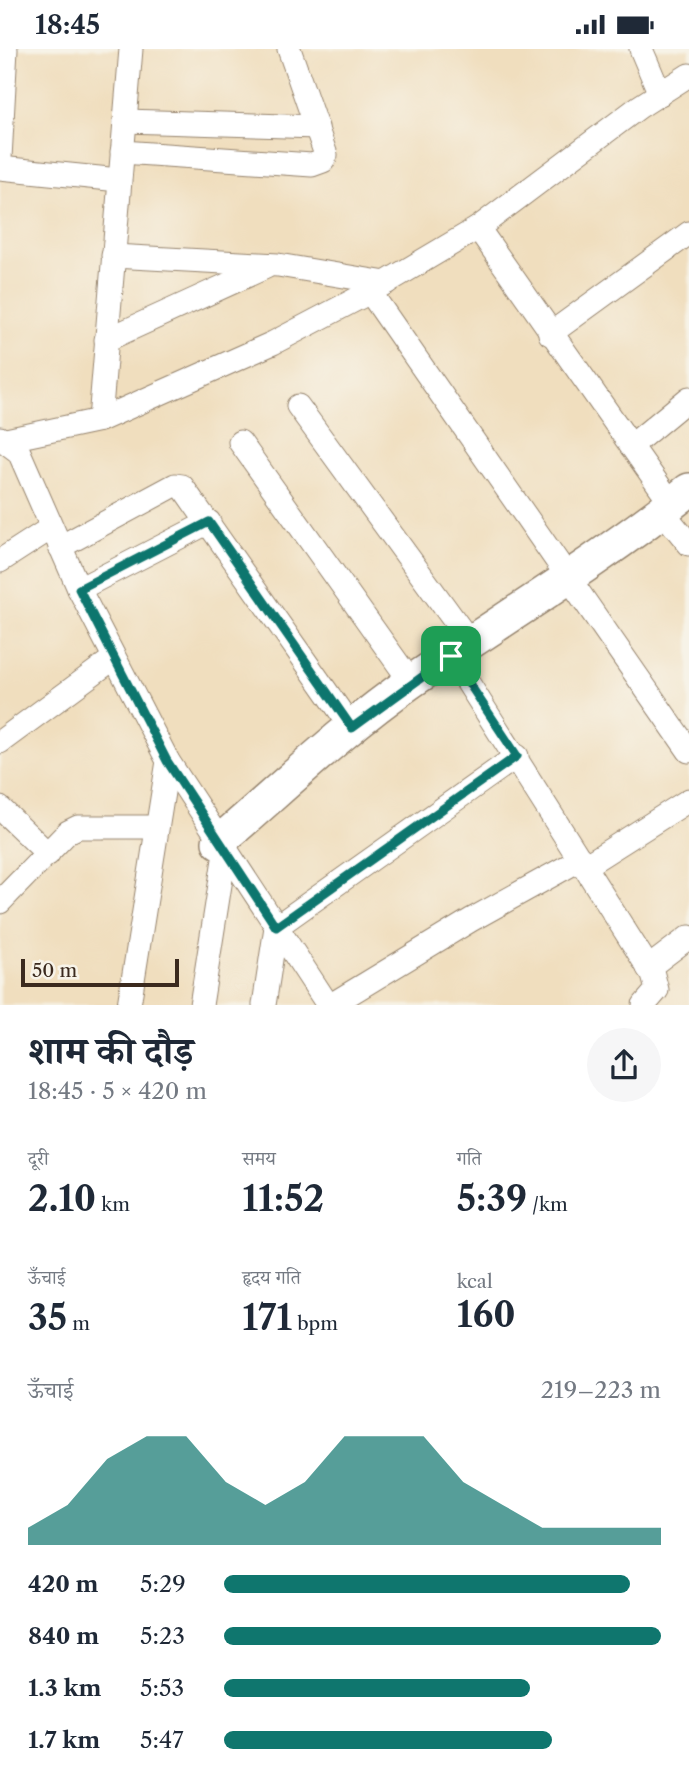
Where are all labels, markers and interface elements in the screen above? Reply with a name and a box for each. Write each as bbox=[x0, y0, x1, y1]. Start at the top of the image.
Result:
text: 18:45 bbox=[35, 9, 100, 41]
pin bbox=[421, 626, 481, 686]
icon: arrive bbox=[432, 637, 470, 675]
scale bar bbox=[21, 956, 178, 988]
text: 50 m bbox=[32, 959, 77, 982]
text: शाम की दौड़ bbox=[28, 1027, 194, 1074]
button: share bbox=[587, 1028, 661, 1102]
text: 18:45 · 5 × 420 m bbox=[28, 1077, 207, 1105]
text: दूरी bbox=[28, 1147, 49, 1170]
text: समय bbox=[242, 1147, 276, 1170]
text: गति bbox=[457, 1147, 482, 1170]
text: 2.10 bbox=[28, 1177, 96, 1220]
text: 11:52 bbox=[242, 1177, 324, 1220]
text: 5:39 bbox=[457, 1177, 527, 1220]
text: km bbox=[96, 1193, 130, 1216]
text: /km bbox=[527, 1193, 568, 1216]
text: ऊँचाई bbox=[28, 1266, 65, 1289]
text: हृदय गति bbox=[242, 1266, 301, 1289]
text: kcal bbox=[457, 1270, 493, 1293]
text: 160 bbox=[457, 1293, 516, 1336]
text: 35 bbox=[28, 1296, 67, 1339]
text: 171 bbox=[242, 1296, 292, 1339]
text: m bbox=[67, 1312, 90, 1335]
text: bpm bbox=[292, 1312, 338, 1335]
text: ऊँचाई bbox=[28, 1376, 73, 1404]
text: 219–223 m bbox=[541, 1376, 661, 1404]
text: 420 m bbox=[28, 1570, 99, 1598]
text: 5:29 bbox=[140, 1570, 186, 1598]
text: 840 m bbox=[28, 1622, 99, 1650]
text: 5:23 bbox=[140, 1622, 185, 1650]
text: 1.3 km bbox=[28, 1674, 102, 1702]
text: 5:53 bbox=[140, 1674, 184, 1702]
text: 1.7 km bbox=[28, 1726, 100, 1754]
text: 5:47 bbox=[140, 1726, 184, 1754]

